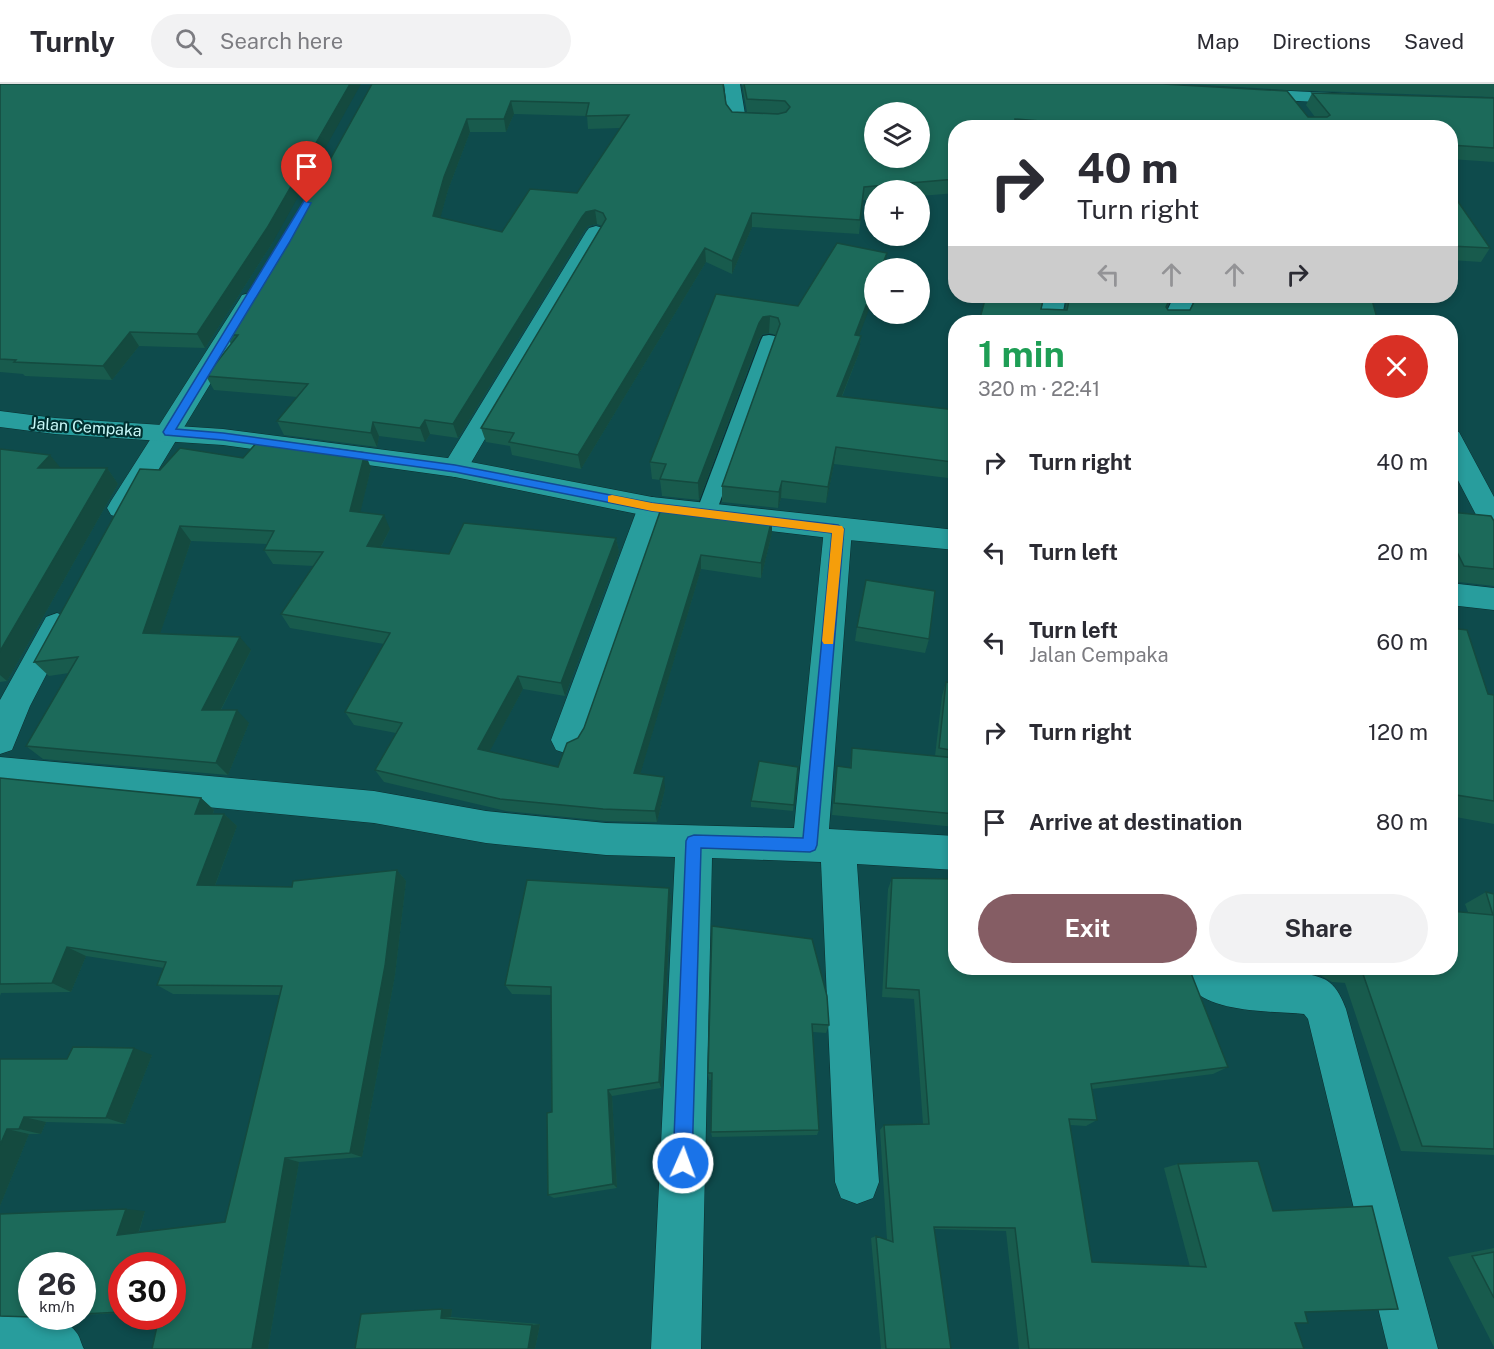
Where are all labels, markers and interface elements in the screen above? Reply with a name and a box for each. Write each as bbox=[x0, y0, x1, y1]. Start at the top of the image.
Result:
search box bbox=[151, 14, 571, 68]
text: Turnly bbox=[30, 25, 115, 58]
icon: search bbox=[172, 25, 205, 58]
text: Search here bbox=[220, 28, 343, 54]
text: Map bbox=[1197, 29, 1239, 54]
text: Directions bbox=[1272, 29, 1371, 54]
text: Saved bbox=[1404, 29, 1464, 54]
map controls bbox=[864, 102, 930, 324]
button: layers bbox=[864, 102, 930, 168]
pin bbox=[281, 141, 332, 203]
text: 40 m bbox=[1077, 143, 1179, 192]
icon: right bbox=[978, 144, 1056, 222]
icon: arrive bbox=[290, 150, 323, 183]
button: + bbox=[864, 180, 930, 246]
text: Turn right bbox=[1077, 193, 1200, 225]
button: − bbox=[864, 258, 930, 324]
icon: left bbox=[1092, 258, 1125, 291]
icon: ahead bbox=[1155, 258, 1188, 291]
icon: ahead bbox=[1218, 258, 1251, 291]
icon: right bbox=[1281, 258, 1314, 291]
text: 1 min bbox=[978, 333, 1065, 375]
button: close bbox=[1365, 335, 1428, 398]
text: 320 m · 22:41 bbox=[978, 377, 1100, 401]
street label: Jalan Cempaka bbox=[30, 414, 142, 440]
icon: right bbox=[978, 446, 1011, 479]
text: Turn right bbox=[1029, 449, 1132, 475]
text: 40 m bbox=[1376, 449, 1428, 475]
icon: left bbox=[978, 536, 1011, 569]
text: Turn left bbox=[1029, 539, 1118, 565]
text: 20 m bbox=[1377, 539, 1428, 565]
text: Turn left bbox=[1029, 617, 1118, 643]
icon: left bbox=[978, 626, 1011, 659]
text: 60 m bbox=[1377, 629, 1428, 655]
text: Jalan Cempaka bbox=[1029, 643, 1168, 667]
icon: right bbox=[978, 716, 1011, 749]
text: Turn right bbox=[1029, 719, 1132, 745]
text: 120 m bbox=[1368, 719, 1428, 745]
icon: arrive bbox=[978, 806, 1011, 839]
text: Arrive at destination bbox=[1029, 809, 1242, 835]
text: 80 m bbox=[1376, 809, 1428, 835]
button: Exit bbox=[978, 894, 1197, 963]
button: Share bbox=[1209, 894, 1428, 963]
position arrow bbox=[651, 1131, 715, 1195]
speed limit sign: 30 bbox=[108, 1252, 186, 1330]
text: 26 bbox=[38, 1266, 76, 1302]
text: km/h bbox=[39, 1298, 75, 1315]

